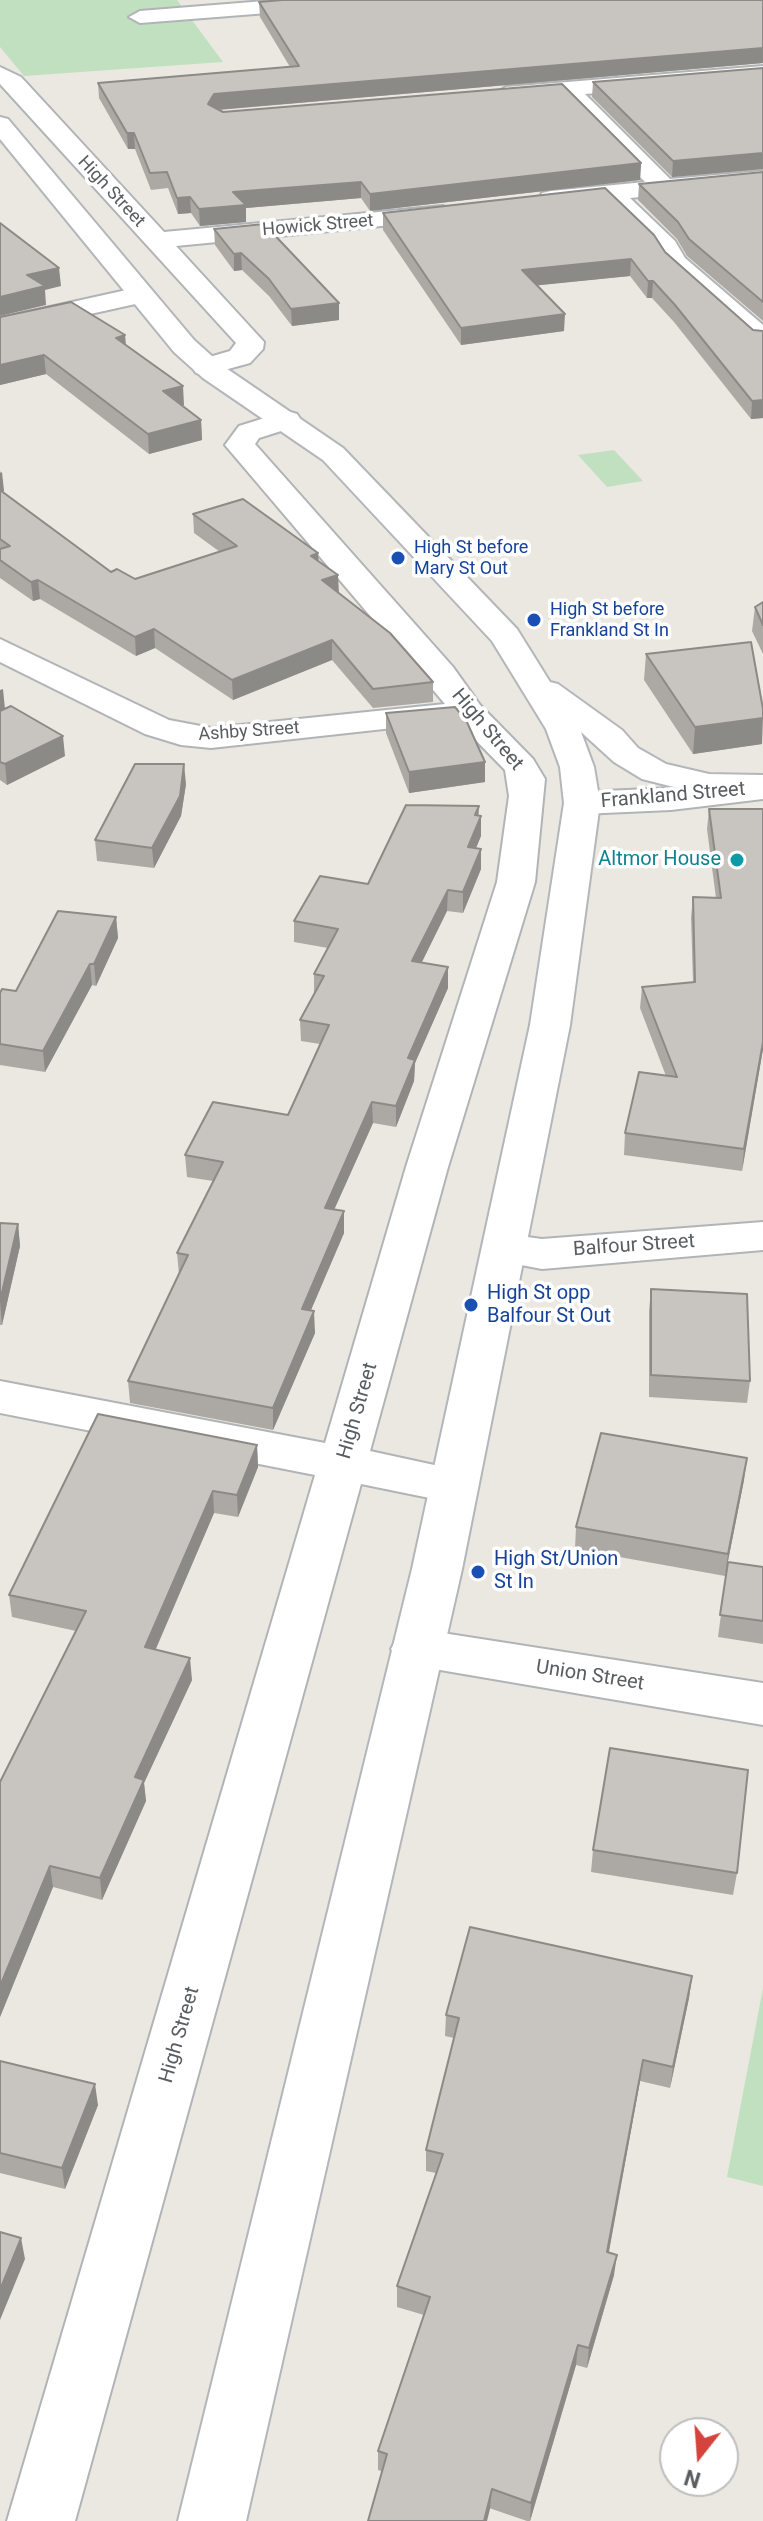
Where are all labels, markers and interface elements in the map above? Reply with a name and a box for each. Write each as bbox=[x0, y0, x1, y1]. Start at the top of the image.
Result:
street label: High Street bbox=[73, 152, 149, 232]
street label: Howick Street bbox=[262, 210, 374, 242]
place label: High St before Mary St Out bbox=[414, 537, 528, 580]
marker: High St before Mary St Out bbox=[389, 549, 407, 567]
place label: High St before Frankland St In bbox=[550, 599, 669, 642]
marker: High St before Frankland St In bbox=[525, 611, 543, 629]
street label: High Street bbox=[446, 684, 528, 776]
street label: Ashby Street bbox=[198, 718, 300, 746]
street label: Frankland Street bbox=[600, 778, 746, 814]
place label: Altmor House bbox=[598, 848, 721, 872]
marker: Altmor House bbox=[728, 851, 746, 869]
street label: Balfour Street bbox=[572, 1230, 696, 1262]
place label: High St opp Balfour St Out bbox=[487, 1282, 611, 1329]
marker: High St opp Balfour St Out bbox=[462, 1296, 480, 1314]
street label: High Street bbox=[333, 1360, 383, 1462]
place label: High St/Union St In bbox=[494, 1548, 618, 1595]
marker: High St/Union St In bbox=[469, 1563, 487, 1581]
street label: Union Street bbox=[534, 1656, 646, 1696]
street label: High Street bbox=[155, 1984, 205, 2086]
north arrow bbox=[659, 2417, 739, 2497]
text: N bbox=[681, 2464, 704, 2493]

